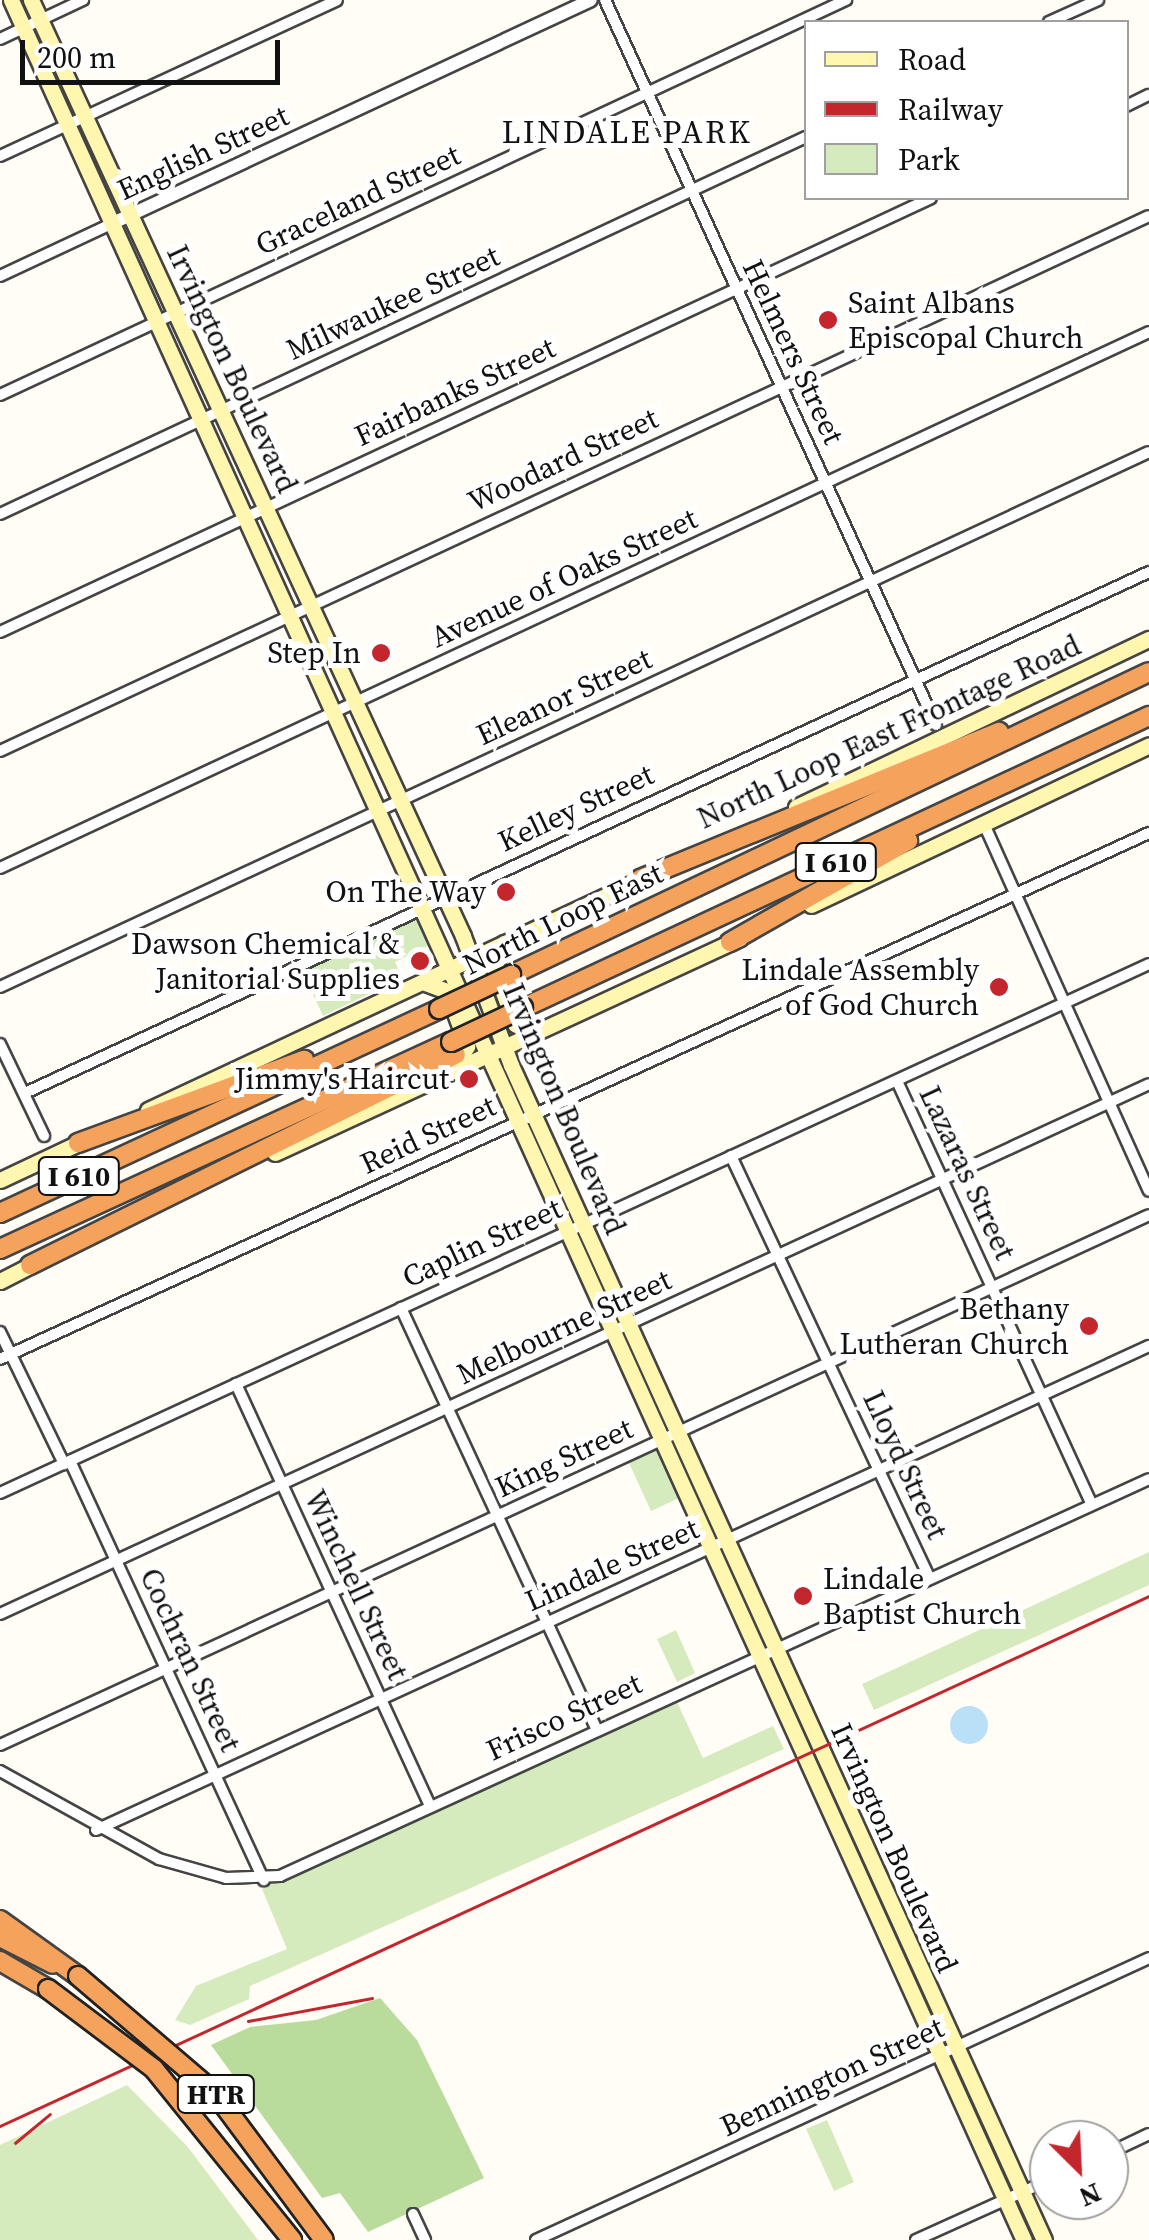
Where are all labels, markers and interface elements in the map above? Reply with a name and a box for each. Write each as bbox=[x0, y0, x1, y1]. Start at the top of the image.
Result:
scale bar bbox=[25, 20, 285, 82]
legend bbox=[804, 20, 1129, 200]
text: 200 m bbox=[37, 37, 116, 78]
text: Road bbox=[898, 39, 966, 80]
text: Railway bbox=[898, 89, 1003, 130]
street label: English Street bbox=[112, 98, 294, 208]
district label: LINDALE PARK bbox=[502, 113, 752, 151]
street label: Graceland Street bbox=[250, 137, 466, 263]
text: Park bbox=[898, 139, 960, 180]
street label: Milwaukee Street bbox=[281, 238, 505, 368]
street label: Irvington Boulevard bbox=[159, 240, 305, 498]
street label: Helmers Street bbox=[735, 254, 851, 450]
place label: Saint Albans Episcopal Church bbox=[848, 285, 1083, 356]
marker: Saint Albans Episcopal Church bbox=[817, 309, 839, 331]
street label: Fairbanks Street bbox=[349, 330, 561, 454]
street label: Woodard Street bbox=[462, 400, 664, 520]
street label: Avenue of Oaks Street bbox=[425, 500, 703, 656]
street label: North Loop East Frontage Road bbox=[692, 627, 1086, 837]
place label: Step In bbox=[267, 635, 361, 671]
street label: Eleanor Street bbox=[471, 641, 657, 753]
marker: Step In bbox=[370, 642, 392, 664]
street label: Kelley Street bbox=[493, 756, 659, 860]
road number: I 610 bbox=[794, 839, 878, 885]
street label: North Loop East bbox=[457, 855, 669, 983]
place label: On The Way bbox=[324, 874, 486, 910]
marker: On The Way bbox=[495, 881, 517, 903]
place label: Dawson Chemical & Janitorial Supplies bbox=[131, 926, 400, 996]
marker: Dawson Chemical & Janitorial Supplies bbox=[409, 950, 431, 972]
place label: Lindale Assembly of God Church bbox=[741, 952, 979, 1022]
marker: Lindale Assembly of God Church bbox=[988, 976, 1010, 998]
street label: Irvington Boulevard bbox=[495, 978, 633, 1240]
place label: Jimmy's Haircut bbox=[235, 1061, 449, 1097]
marker: Jimmy's Haircut bbox=[458, 1068, 480, 1090]
street label: Lazaras Street bbox=[911, 1081, 1023, 1265]
street label: Reid Street bbox=[355, 1088, 501, 1182]
road number: I 610 bbox=[36, 1153, 122, 1199]
street label: Caplin Street bbox=[397, 1190, 567, 1296]
street label: Melbourne Street bbox=[451, 1262, 677, 1392]
place label: Bethany Lutheran Church bbox=[840, 1291, 1069, 1362]
marker: Bethany Lutheran Church bbox=[1078, 1315, 1100, 1337]
street label: Lloyd Street bbox=[855, 1385, 955, 1545]
street label: King Street bbox=[490, 1411, 638, 1505]
street label: Winchell Street bbox=[296, 1484, 416, 1686]
street label: Lindale Street bbox=[520, 1511, 704, 1619]
place label: Lindale Baptist Church bbox=[823, 1561, 1021, 1632]
street label: Cochran Street bbox=[132, 1563, 248, 1757]
marker: Lindale Baptist Church bbox=[792, 1585, 814, 1607]
street label: Frisco Street bbox=[481, 1665, 647, 1769]
street label: Irvington Boulevard bbox=[823, 1718, 965, 1978]
street label: Bennington Street bbox=[715, 2010, 949, 2144]
road number: HTR bbox=[176, 2071, 256, 2117]
north arrow bbox=[1029, 2120, 1129, 2220]
text: N bbox=[1073, 2174, 1107, 2217]

